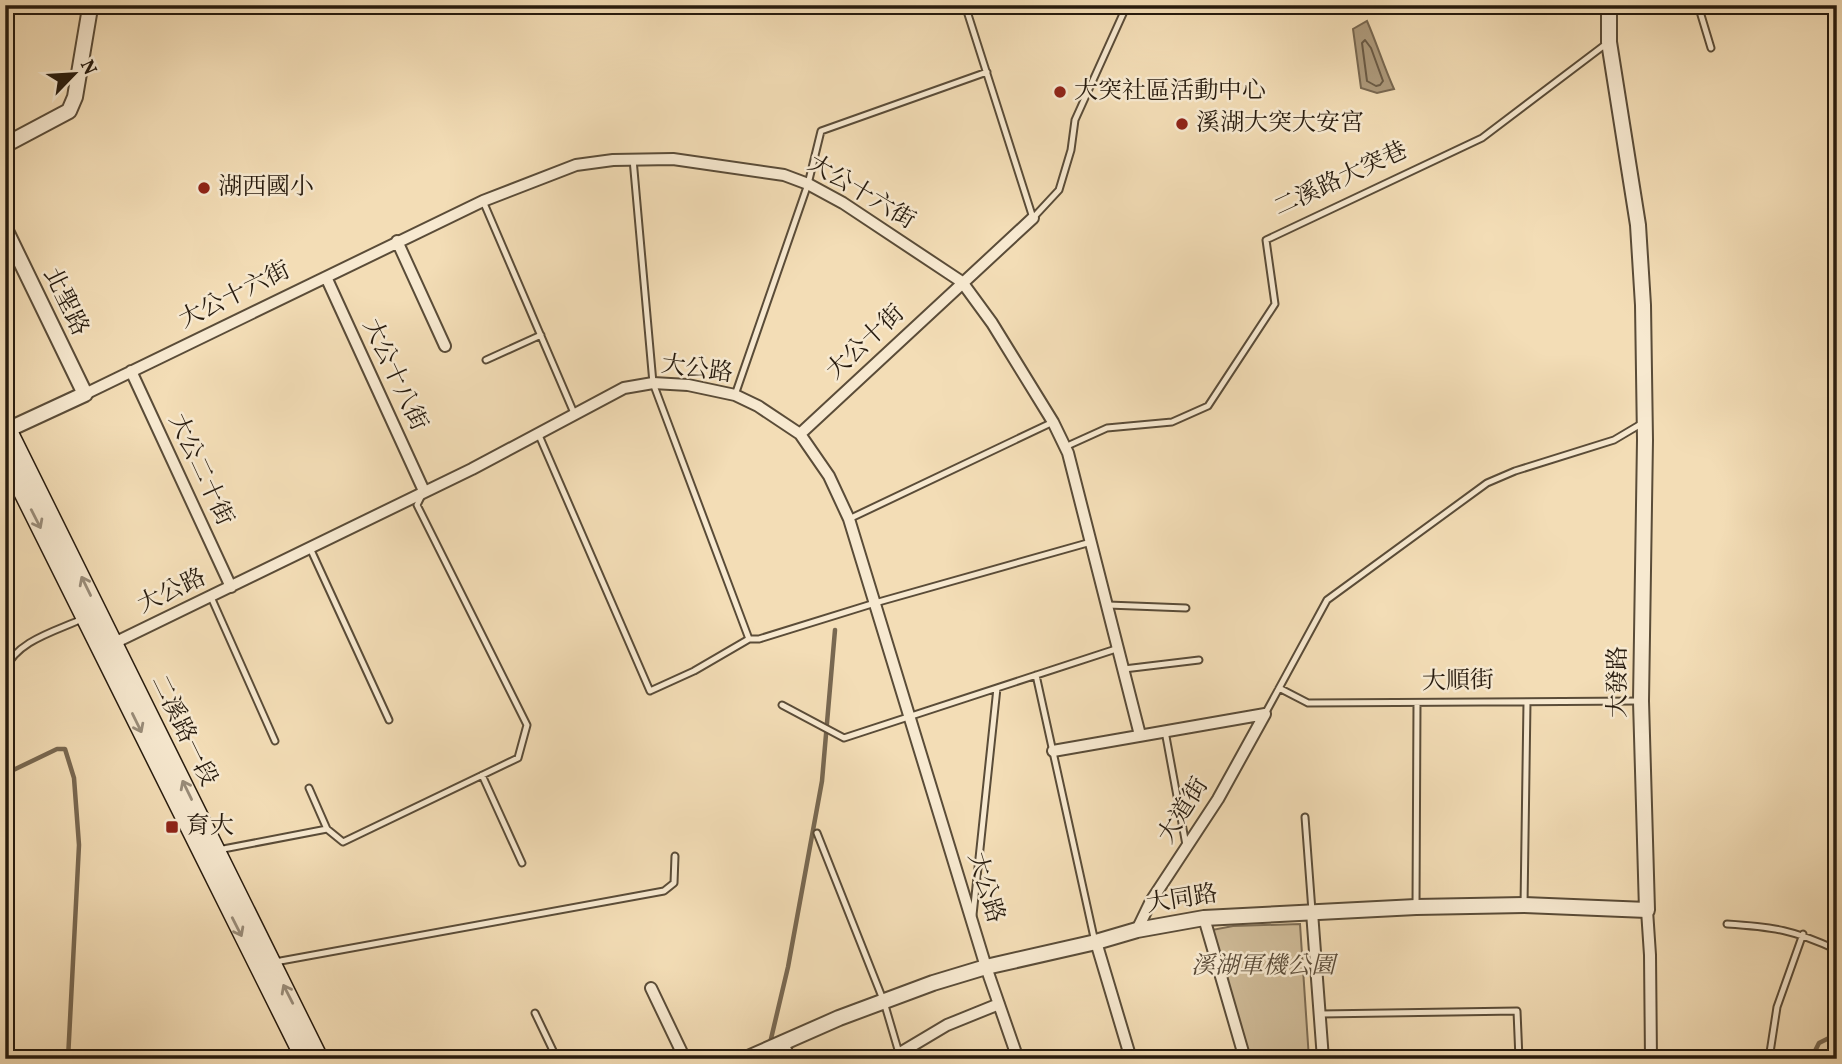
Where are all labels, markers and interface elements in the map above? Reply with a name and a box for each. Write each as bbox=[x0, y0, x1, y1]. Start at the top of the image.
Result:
north arrow bbox=[38, 38, 108, 108]
text: N bbox=[73, 56, 102, 80]
place label: 大突社區活動中心 bbox=[1074, 75, 1266, 109]
marker: 大突社區活動中心 bbox=[1052, 84, 1068, 100]
place label: 溪湖大突大安宮 bbox=[1196, 107, 1364, 141]
marker: 溪湖大突大安宮 bbox=[1174, 116, 1190, 132]
street label: 二溪路大突巷 bbox=[1269, 134, 1413, 226]
street label: 大公十六街 bbox=[801, 148, 921, 238]
place label: 湖西國小 bbox=[218, 171, 314, 205]
marker: 湖西國小 bbox=[196, 180, 212, 196]
street label: 大公十六街 bbox=[174, 254, 296, 338]
street label: 北聖路 bbox=[34, 262, 96, 342]
street label: 大公十街 bbox=[819, 298, 913, 388]
street label: 大公十八街 bbox=[353, 313, 435, 437]
street label: 大公路 bbox=[659, 348, 735, 392]
street label: 大公二十街 bbox=[159, 408, 241, 532]
one-way arrow bbox=[29, 508, 43, 529]
street label: 大公路 bbox=[132, 561, 212, 623]
one-way arrow bbox=[79, 576, 93, 597]
street label: 大發路 bbox=[1602, 646, 1636, 718]
street label: 大順街 bbox=[1422, 664, 1494, 700]
street label: 二溪路一段 bbox=[141, 670, 225, 792]
one-way arrow bbox=[130, 712, 144, 733]
street label: 大道街 bbox=[1151, 771, 1217, 851]
one-way arrow bbox=[179, 780, 193, 801]
place label: 育大 bbox=[186, 810, 234, 844]
marker: 育大 bbox=[164, 819, 180, 835]
street label: 大公路 bbox=[958, 849, 1012, 927]
street label: 大同路 bbox=[1144, 878, 1220, 922]
one-way arrow bbox=[231, 916, 245, 937]
park label: 溪湖軍機公園 bbox=[1191, 950, 1339, 984]
one-way arrow bbox=[280, 984, 294, 1005]

